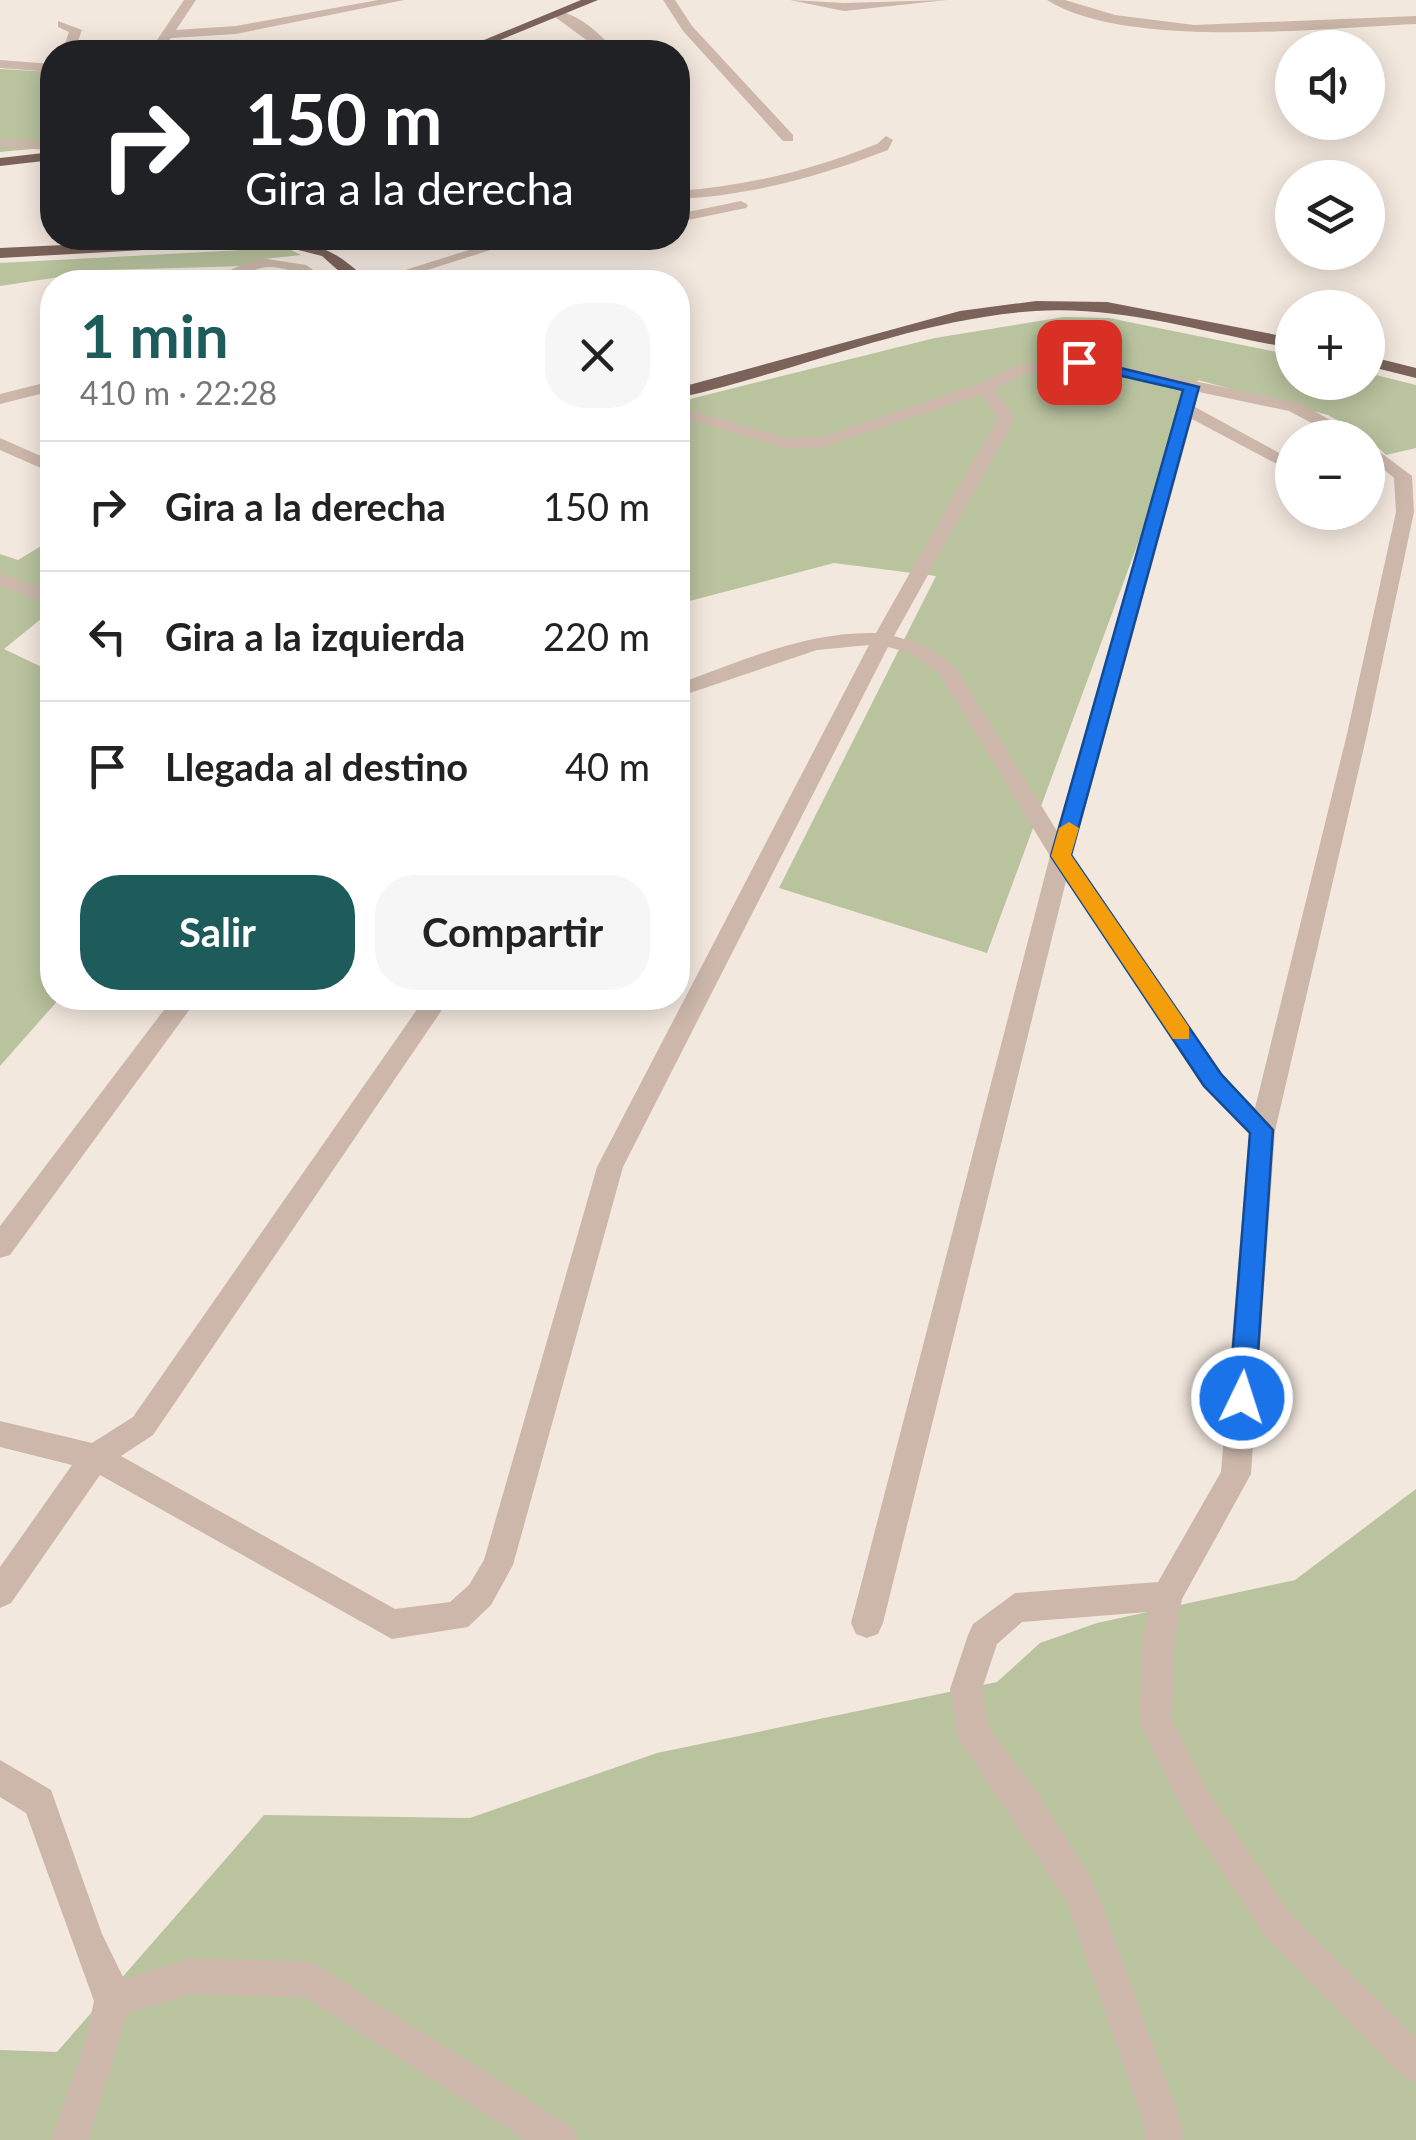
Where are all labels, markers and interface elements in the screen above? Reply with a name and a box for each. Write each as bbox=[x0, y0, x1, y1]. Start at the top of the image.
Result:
map controls bbox=[1275, 30, 1385, 530]
button: sound bbox=[1275, 30, 1385, 140]
text: 150 m bbox=[245, 76, 442, 160]
icon: right bbox=[80, 80, 210, 210]
button: layers bbox=[1275, 160, 1385, 270]
text: Gira a la derecha bbox=[245, 161, 574, 215]
button: + bbox=[1275, 290, 1385, 400]
text: 1 min bbox=[80, 299, 229, 371]
button: close bbox=[545, 303, 650, 408]
pin bbox=[1037, 320, 1122, 405]
icon: arrive bbox=[1052, 335, 1107, 390]
text: 410 m · 22:28 bbox=[80, 373, 277, 412]
button: − bbox=[1275, 420, 1385, 530]
icon: right bbox=[80, 479, 135, 534]
text: Gira a la derecha bbox=[165, 483, 446, 529]
text: 150 m bbox=[543, 483, 650, 529]
icon: left bbox=[80, 609, 135, 664]
text: Gira a la izquierda bbox=[165, 613, 465, 659]
text: 220 m bbox=[543, 613, 650, 659]
icon: arrive bbox=[80, 739, 135, 794]
text: Llegada al destino bbox=[165, 743, 468, 789]
text: 40 m bbox=[565, 743, 650, 789]
button: Salir bbox=[80, 875, 355, 990]
button: Compartir bbox=[375, 875, 650, 990]
position arrow bbox=[1190, 1346, 1294, 1450]

